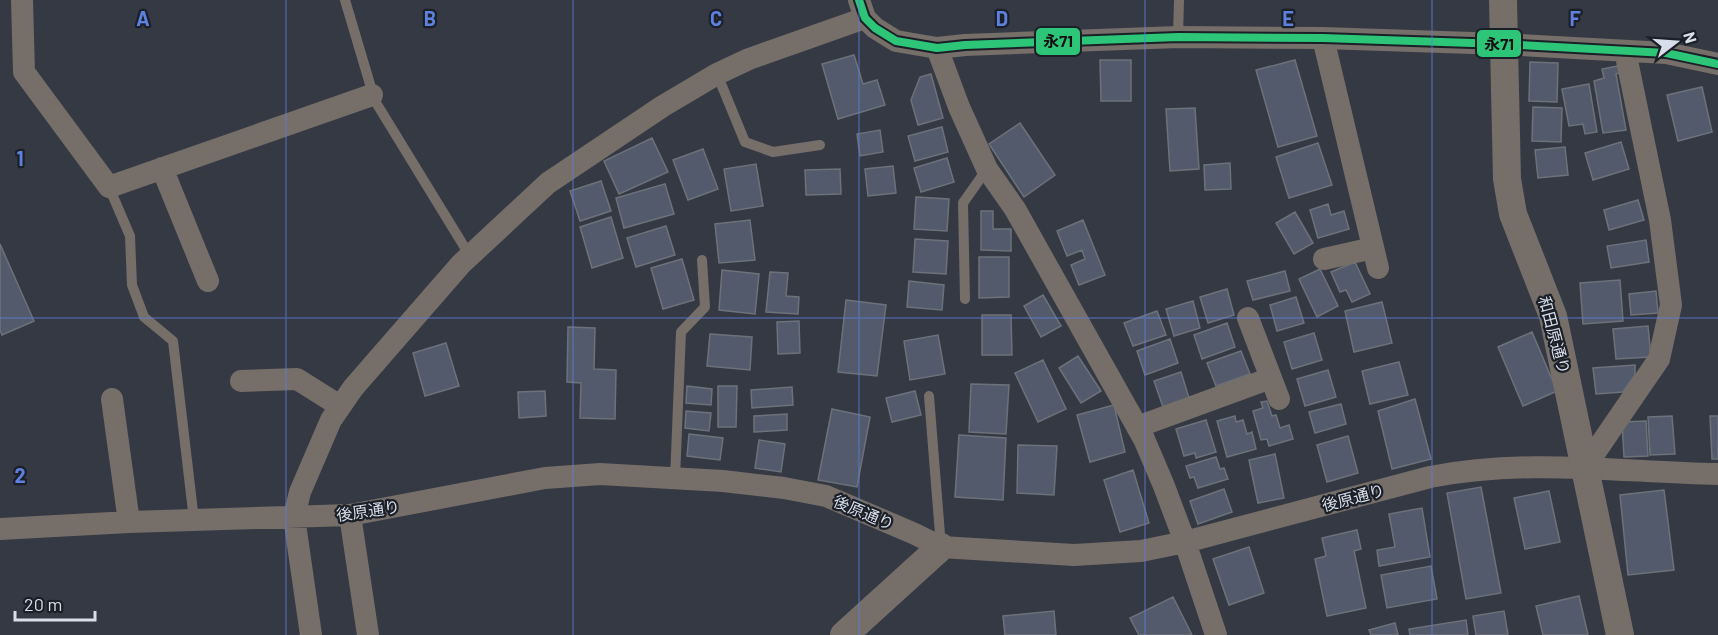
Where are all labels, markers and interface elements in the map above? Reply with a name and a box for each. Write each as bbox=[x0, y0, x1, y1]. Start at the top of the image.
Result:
text: A bbox=[136, 6, 150, 30]
text: B bbox=[424, 6, 436, 30]
text: C bbox=[710, 6, 722, 30]
text: D bbox=[996, 6, 1008, 30]
text: E bbox=[1282, 6, 1294, 30]
text: F bbox=[1569, 6, 1581, 30]
north arrow bbox=[1646, 12, 1706, 72]
line badge: 永71 bbox=[1035, 27, 1081, 56]
line badge: 永71 bbox=[1476, 29, 1522, 58]
text: N bbox=[1680, 30, 1701, 45]
text: 永71 bbox=[1043, 31, 1073, 50]
text: 永71 bbox=[1484, 34, 1514, 53]
text: 1 bbox=[16, 146, 24, 170]
street label: 和田原通り bbox=[1535, 294, 1575, 376]
text: 2 bbox=[14, 463, 26, 487]
street label: 後原通り bbox=[1320, 480, 1386, 514]
street label: 後原通り bbox=[831, 491, 897, 533]
street label: 後原通り bbox=[335, 496, 401, 524]
scale bar bbox=[15, 584, 94, 622]
text: 20 m bbox=[24, 593, 62, 615]

